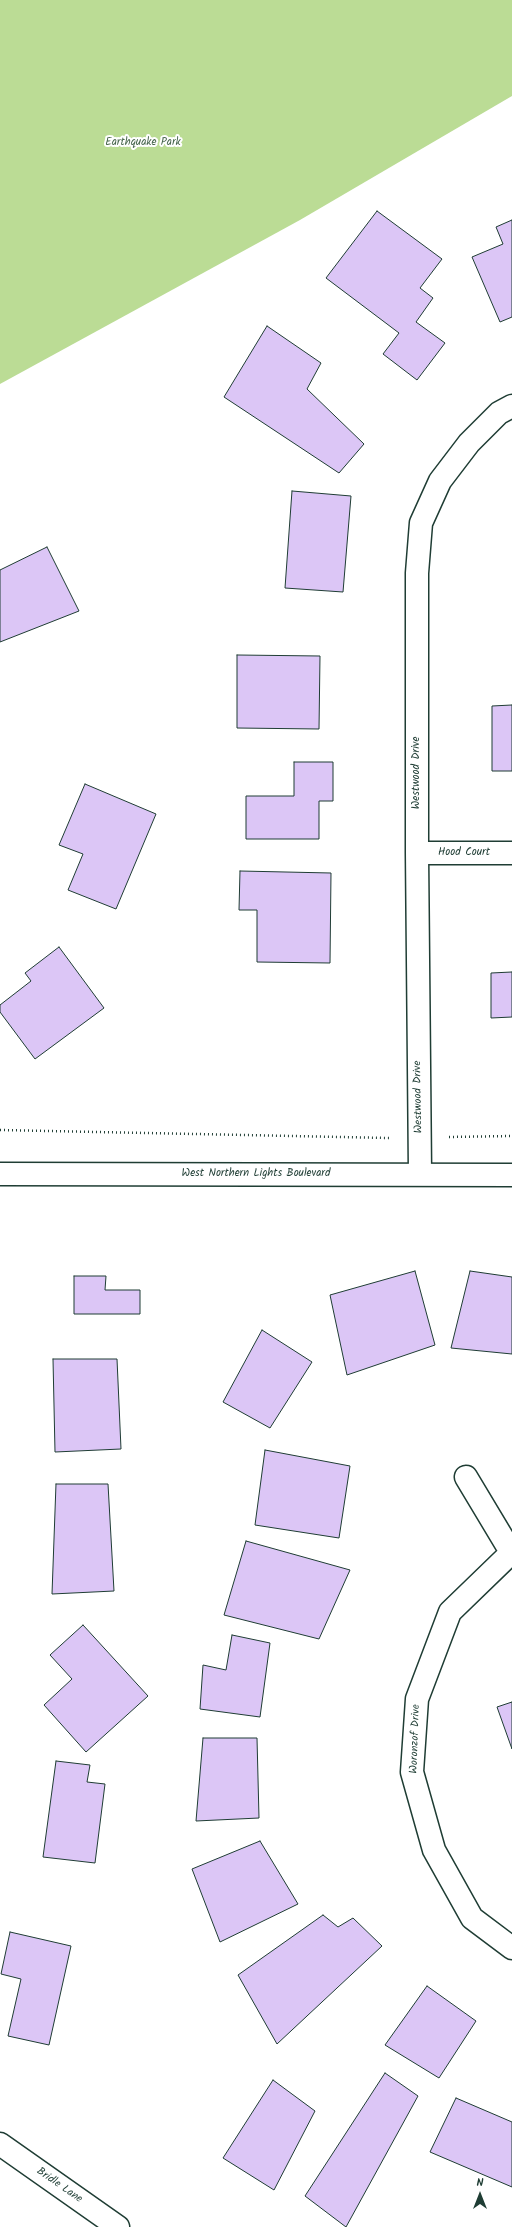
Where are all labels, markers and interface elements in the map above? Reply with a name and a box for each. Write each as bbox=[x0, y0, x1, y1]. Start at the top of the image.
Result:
park label: Earthquake Park bbox=[105, 136, 181, 150]
street label: Westwood Drive bbox=[410, 737, 424, 809]
street label: Hood Court bbox=[438, 846, 490, 860]
street label: Westwood Drive bbox=[412, 1061, 426, 1133]
street label: West Northern Lights Boulevard bbox=[182, 1167, 330, 1181]
street label: Woronzof Drive bbox=[408, 1704, 424, 1774]
street label: Bridle Lane bbox=[34, 2165, 84, 2207]
text: N bbox=[477, 2174, 483, 2192]
north arrow bbox=[460, 2175, 500, 2215]

